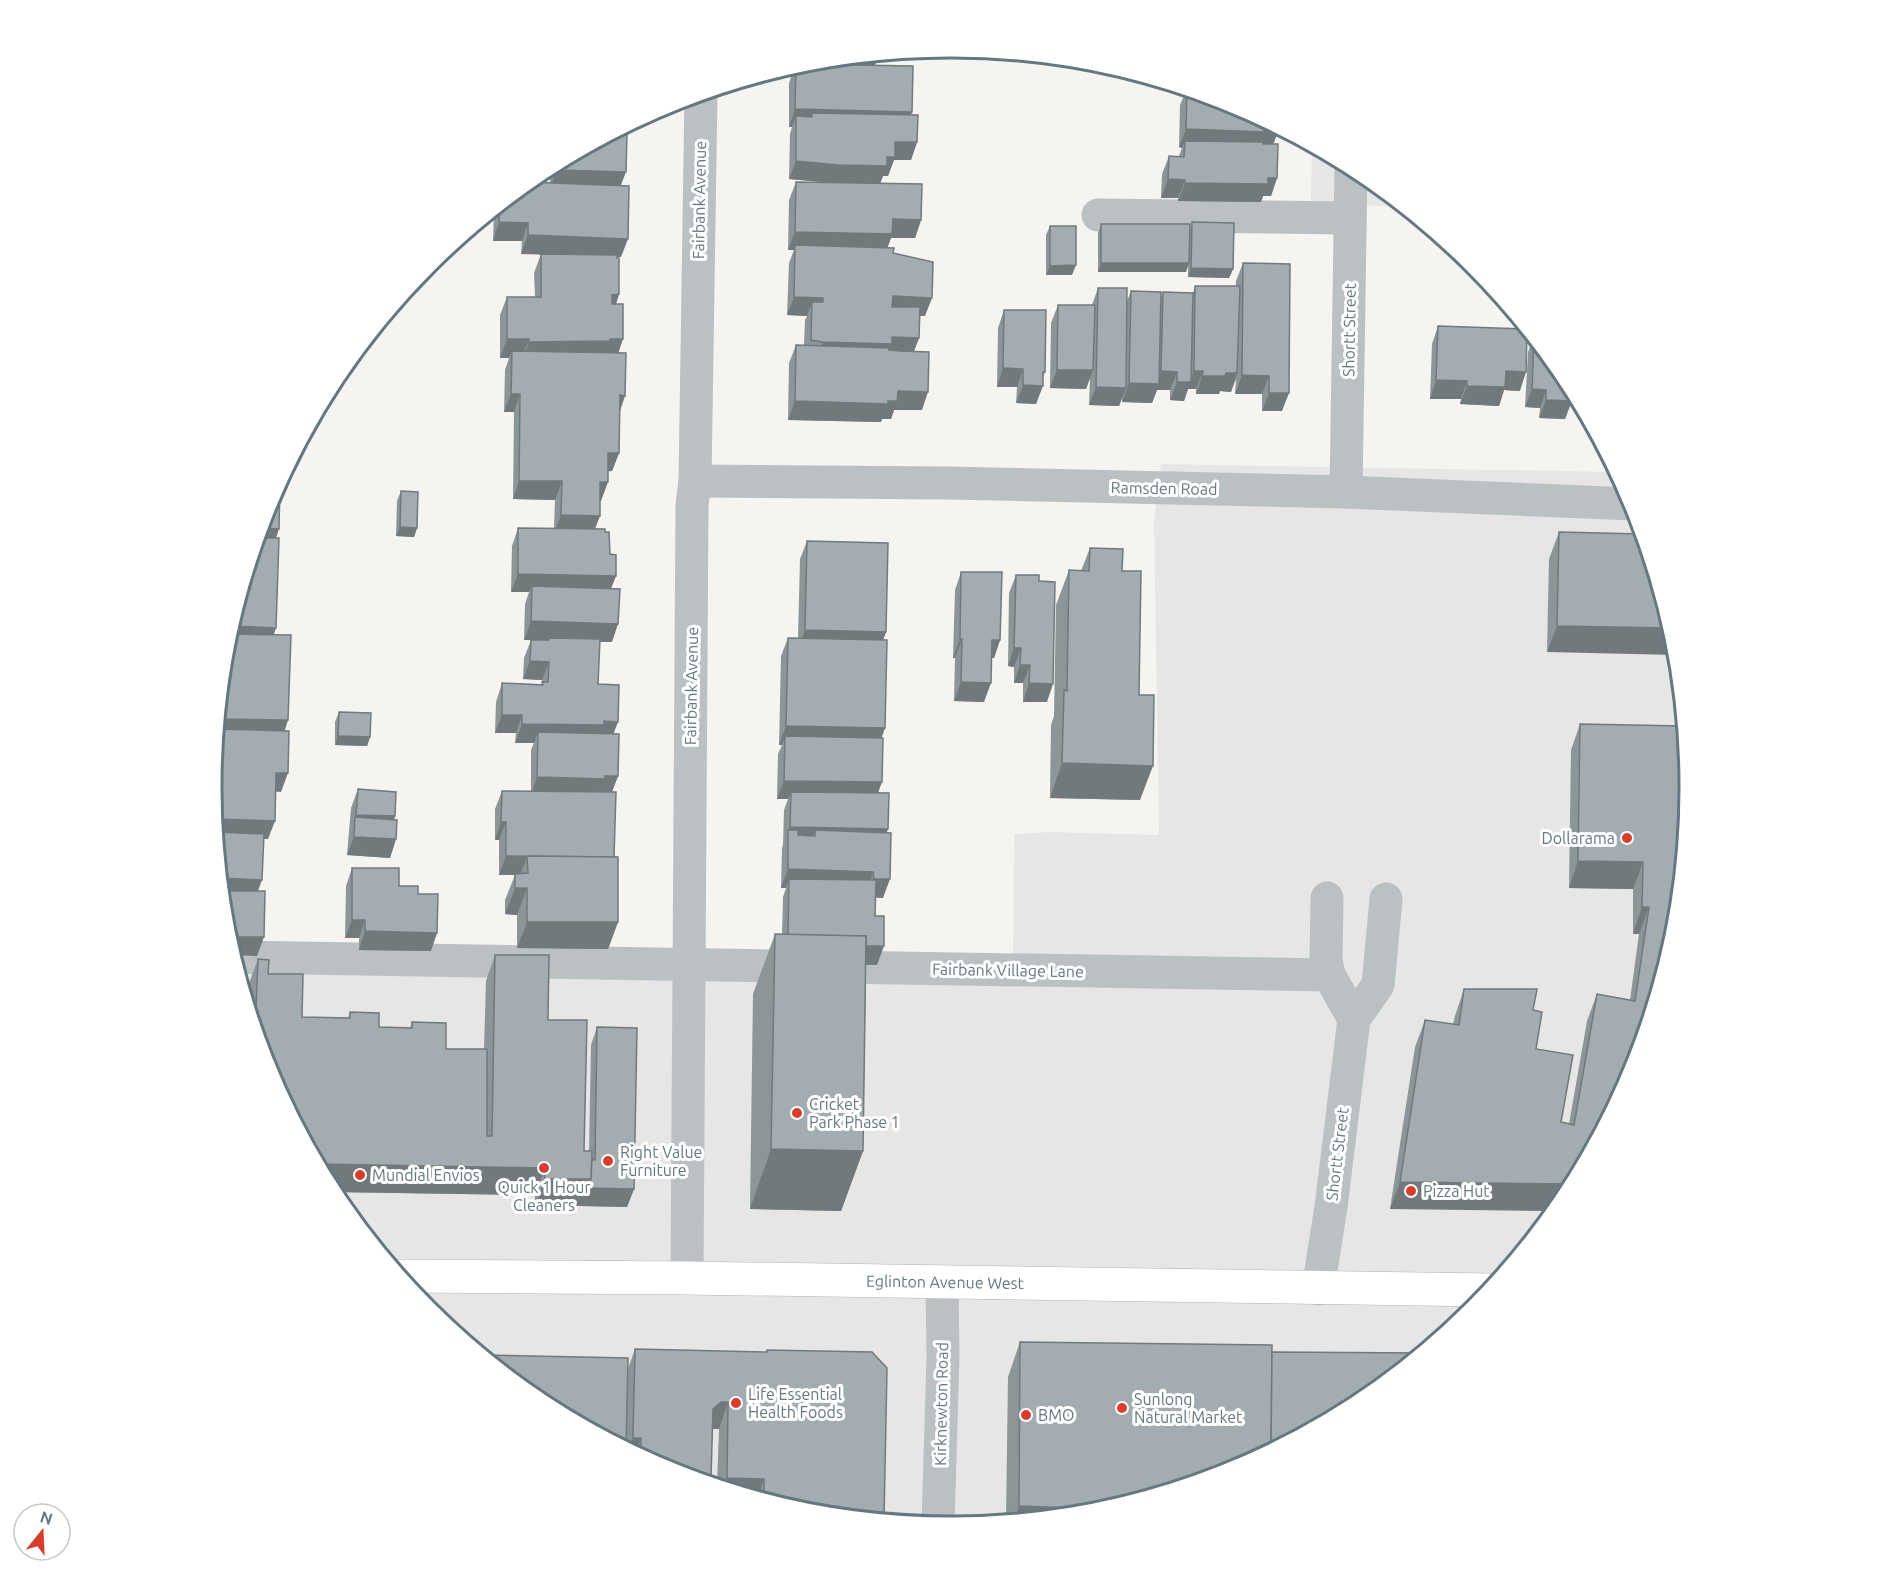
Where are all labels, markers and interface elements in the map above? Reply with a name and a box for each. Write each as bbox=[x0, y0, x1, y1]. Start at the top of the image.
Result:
street label: Fairbank Avenue bbox=[689, 141, 709, 259]
street label: Shortt Street bbox=[1339, 282, 1359, 377]
street label: Ramsden Road bbox=[1110, 478, 1218, 498]
street label: Fairbank Avenue bbox=[681, 627, 701, 745]
place label: Dollarama bbox=[1541, 829, 1615, 847]
marker: Dollarama bbox=[1620, 831, 1634, 845]
street label: Fairbank Village Lane bbox=[932, 960, 1084, 980]
place label: Cricket Park Phase 1 bbox=[809, 1095, 900, 1131]
marker: Cricket Park Phase 1 bbox=[790, 1106, 804, 1120]
street label: Shortt Street bbox=[1322, 1106, 1352, 1202]
place label: Right Value Furniture bbox=[620, 1143, 702, 1179]
marker: Right Value Furniture bbox=[601, 1154, 615, 1168]
marker: Quick 1 Hour Cleaners bbox=[537, 1161, 551, 1175]
place label: Mundial Envios bbox=[372, 1166, 480, 1184]
marker: Mundial Envios bbox=[353, 1168, 367, 1182]
place label: Quick 1 Hour Cleaners bbox=[497, 1178, 591, 1214]
place label: Pizza Hut bbox=[1423, 1182, 1490, 1200]
marker: Pizza Hut bbox=[1404, 1184, 1418, 1198]
street label: Eglinton Avenue West bbox=[866, 1272, 1025, 1292]
street label: Kirknewton Road bbox=[931, 1342, 951, 1466]
place label: Life Essential Health Foods bbox=[748, 1385, 843, 1421]
place label: Sunlong Natural Market bbox=[1134, 1390, 1243, 1426]
marker: Life Essential Health Foods bbox=[729, 1396, 743, 1410]
marker: Sunlong Natural Market bbox=[1115, 1401, 1129, 1415]
place label: BMO bbox=[1038, 1406, 1074, 1424]
marker: BMO bbox=[1019, 1408, 1033, 1422]
north arrow bbox=[12, 1502, 72, 1562]
text: N bbox=[38, 1507, 55, 1528]

